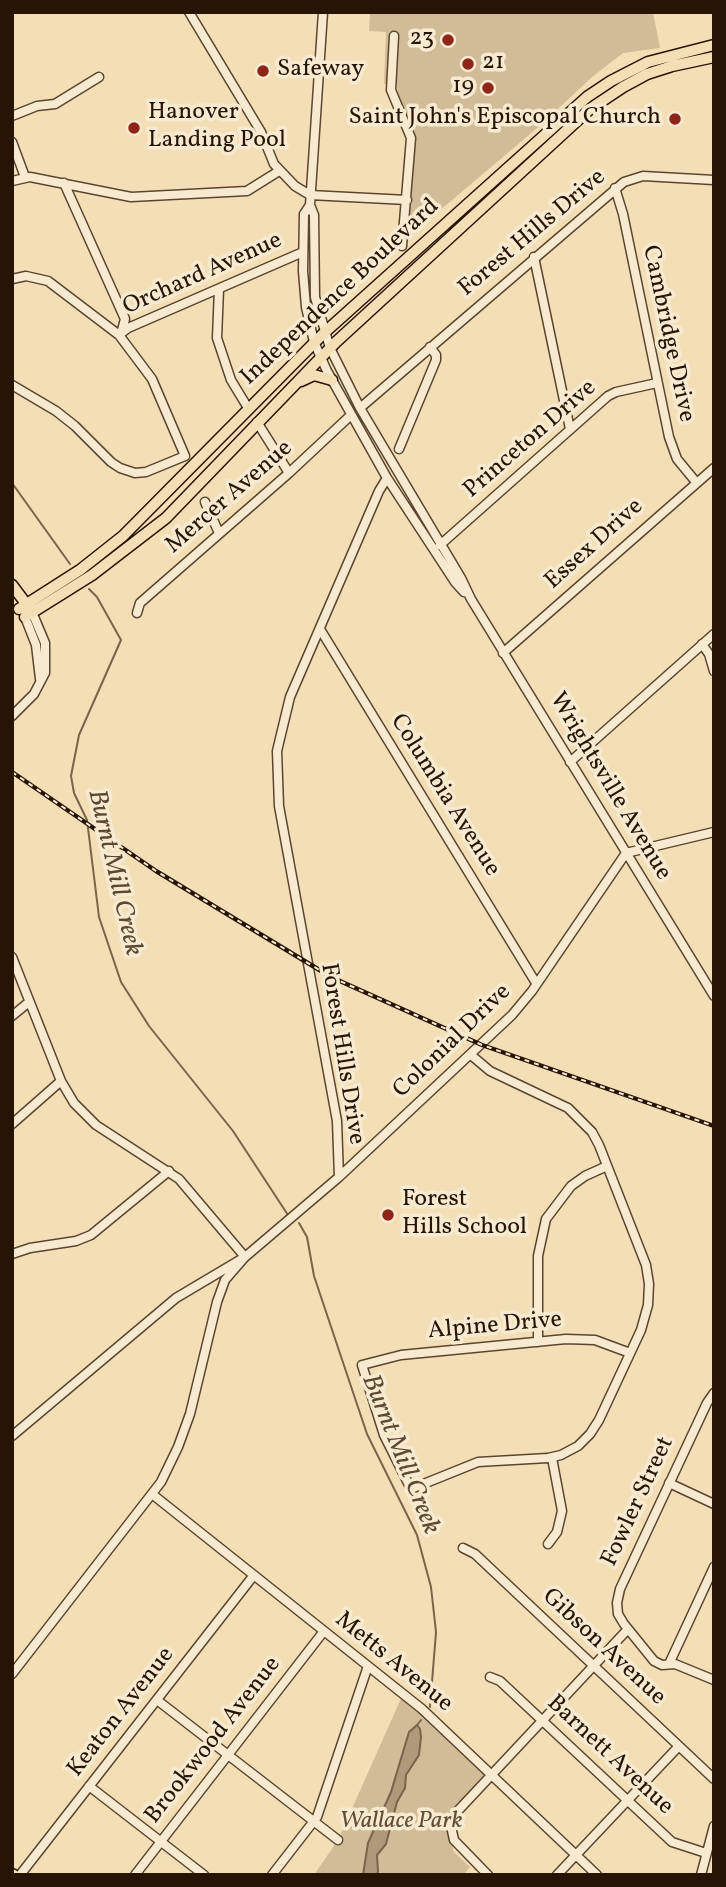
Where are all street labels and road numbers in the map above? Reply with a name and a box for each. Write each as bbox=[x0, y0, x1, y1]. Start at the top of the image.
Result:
street label: Forest Hills Drive bbox=[454, 164, 612, 304]
street label: Independence Boulevard bbox=[236, 193, 446, 393]
street label: Orchard Avenue bbox=[119, 227, 287, 323]
street label: Cambridge Drive bbox=[634, 243, 700, 425]
street label: Princeton Drive bbox=[459, 375, 603, 505]
street label: Mercer Avenue bbox=[161, 435, 299, 561]
street label: Essex Drive bbox=[540, 493, 650, 597]
street label: Wrightsville Avenue bbox=[542, 688, 676, 886]
street label: Columbia Avenue bbox=[383, 710, 505, 882]
street label: Forest Hills Drive bbox=[312, 961, 370, 1147]
street label: Colonial Drive bbox=[388, 979, 518, 1105]
street label: Alpine Drive bbox=[427, 1307, 563, 1347]
street label: Fowler Street bbox=[596, 1433, 682, 1571]
street label: Gibson Avenue bbox=[535, 1583, 671, 1713]
street label: Metts Avenue bbox=[328, 1607, 458, 1719]
street label: Keaton Avenue bbox=[62, 1642, 182, 1784]
street label: Brookwood Avenue bbox=[140, 1652, 288, 1830]
street label: Barnett Avenue bbox=[540, 1690, 678, 1822]

